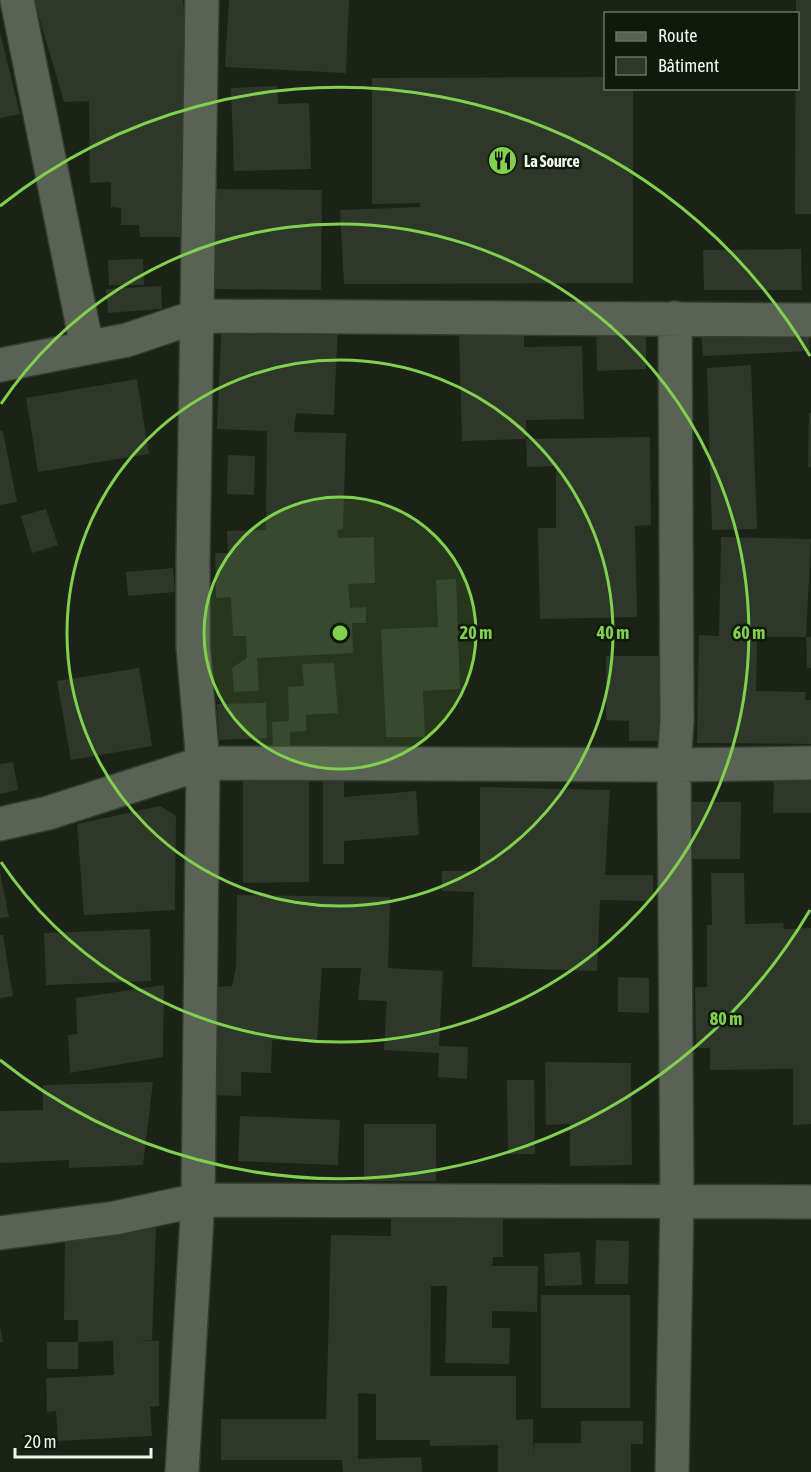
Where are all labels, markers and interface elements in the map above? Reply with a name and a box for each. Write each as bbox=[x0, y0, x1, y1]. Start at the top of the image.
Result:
legend bbox=[604, 12, 799, 90]
text: Route bbox=[658, 25, 697, 46]
text: Bâtiment bbox=[658, 55, 719, 76]
restaurant icon: La Source bbox=[487, 145, 519, 177]
place label: La Source bbox=[524, 152, 580, 170]
text: 20 m bbox=[460, 622, 492, 643]
text: 40 m bbox=[596, 622, 629, 643]
text: 60 m bbox=[733, 622, 765, 643]
centre of rings bbox=[330, 623, 350, 643]
text: 80 m bbox=[710, 1008, 742, 1029]
scale bar bbox=[15, 1421, 152, 1459]
text: 20 m bbox=[24, 1431, 56, 1452]

